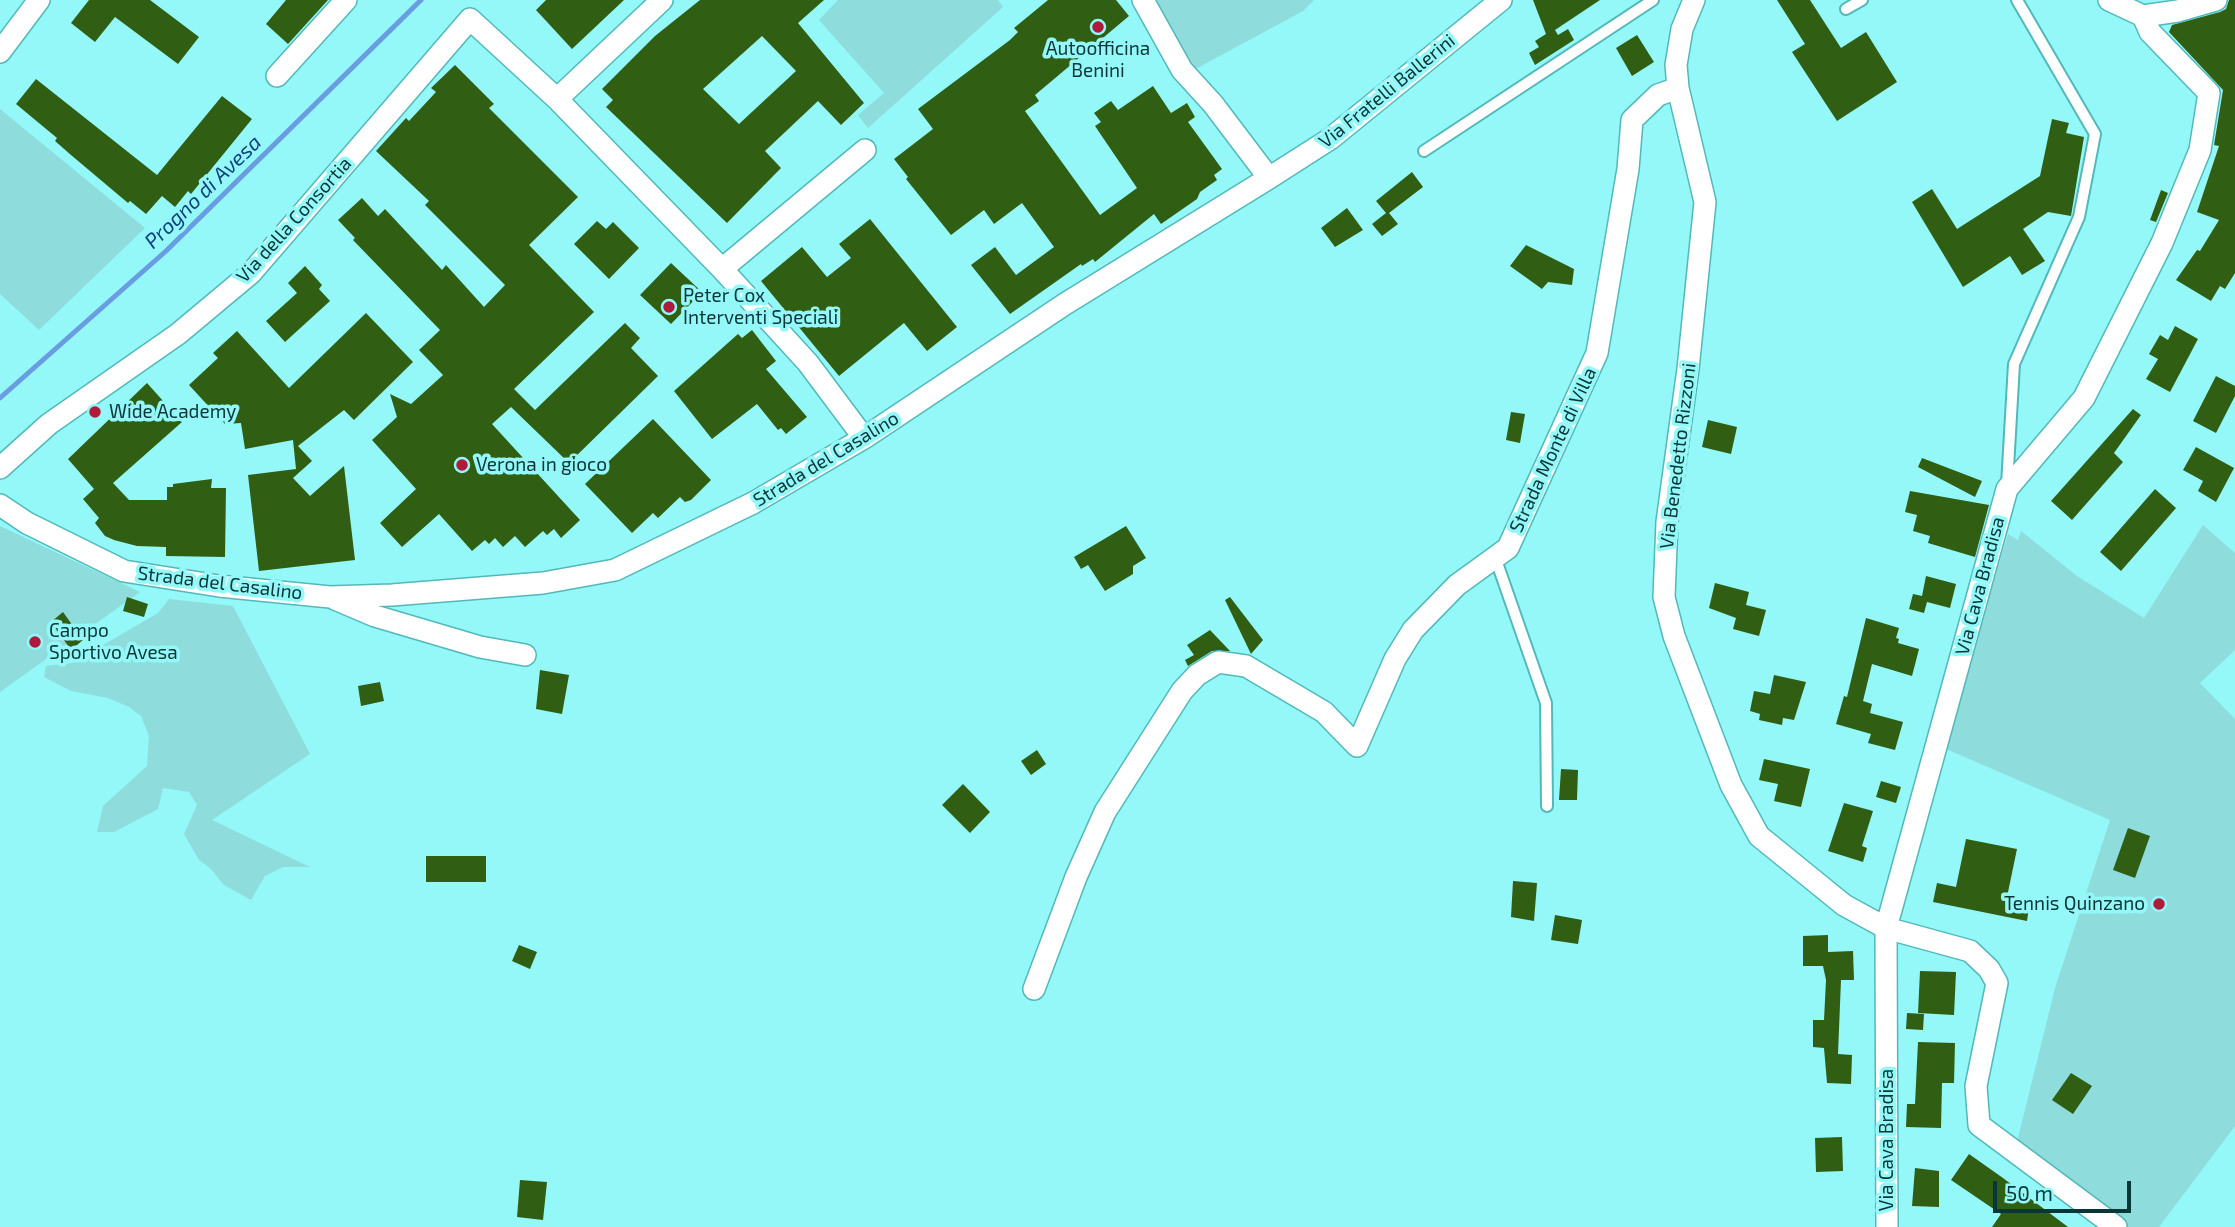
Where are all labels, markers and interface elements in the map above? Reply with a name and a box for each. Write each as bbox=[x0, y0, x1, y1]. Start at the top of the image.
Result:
marker: Autoofficina Benini bbox=[1090, 19, 1106, 35]
street label: Via Fratelli Ballerini bbox=[1314, 29, 1460, 153]
place label: Autoofficina Benini bbox=[1046, 38, 1150, 82]
water label: Progno di Avesa bbox=[139, 130, 267, 254]
street label: Via della Consortia bbox=[232, 153, 356, 287]
place label: Peter Cox Interventi Speciali bbox=[683, 285, 838, 329]
marker: Peter Cox Interventi Speciali bbox=[661, 299, 677, 315]
street label: Via Benedetto Rizzoni bbox=[1655, 362, 1701, 550]
street label: Strada Monte di Villa bbox=[1505, 364, 1601, 536]
place label: Wide Academy bbox=[109, 401, 236, 423]
marker: Wide Academy bbox=[87, 404, 103, 420]
street label: Strada del Casalino bbox=[749, 407, 903, 511]
place label: Verona in gioco bbox=[476, 454, 607, 476]
marker: Verona in gioco bbox=[454, 457, 470, 473]
street label: Via Cava Bradisa bbox=[1951, 514, 2009, 658]
street label: Strada del Casalino bbox=[136, 562, 304, 604]
place label: Campo Sportivo Avesa bbox=[49, 620, 178, 664]
marker: Campo Sportivo Avesa bbox=[27, 634, 43, 650]
place label: Tennis Quinzano bbox=[2004, 893, 2145, 915]
marker: Tennis Quinzano bbox=[2151, 896, 2167, 912]
street label: Via Cava Bradisa bbox=[1876, 1069, 1898, 1211]
scale bar bbox=[1997, 1168, 2135, 1212]
text: 50 m bbox=[2006, 1180, 2053, 1205]

